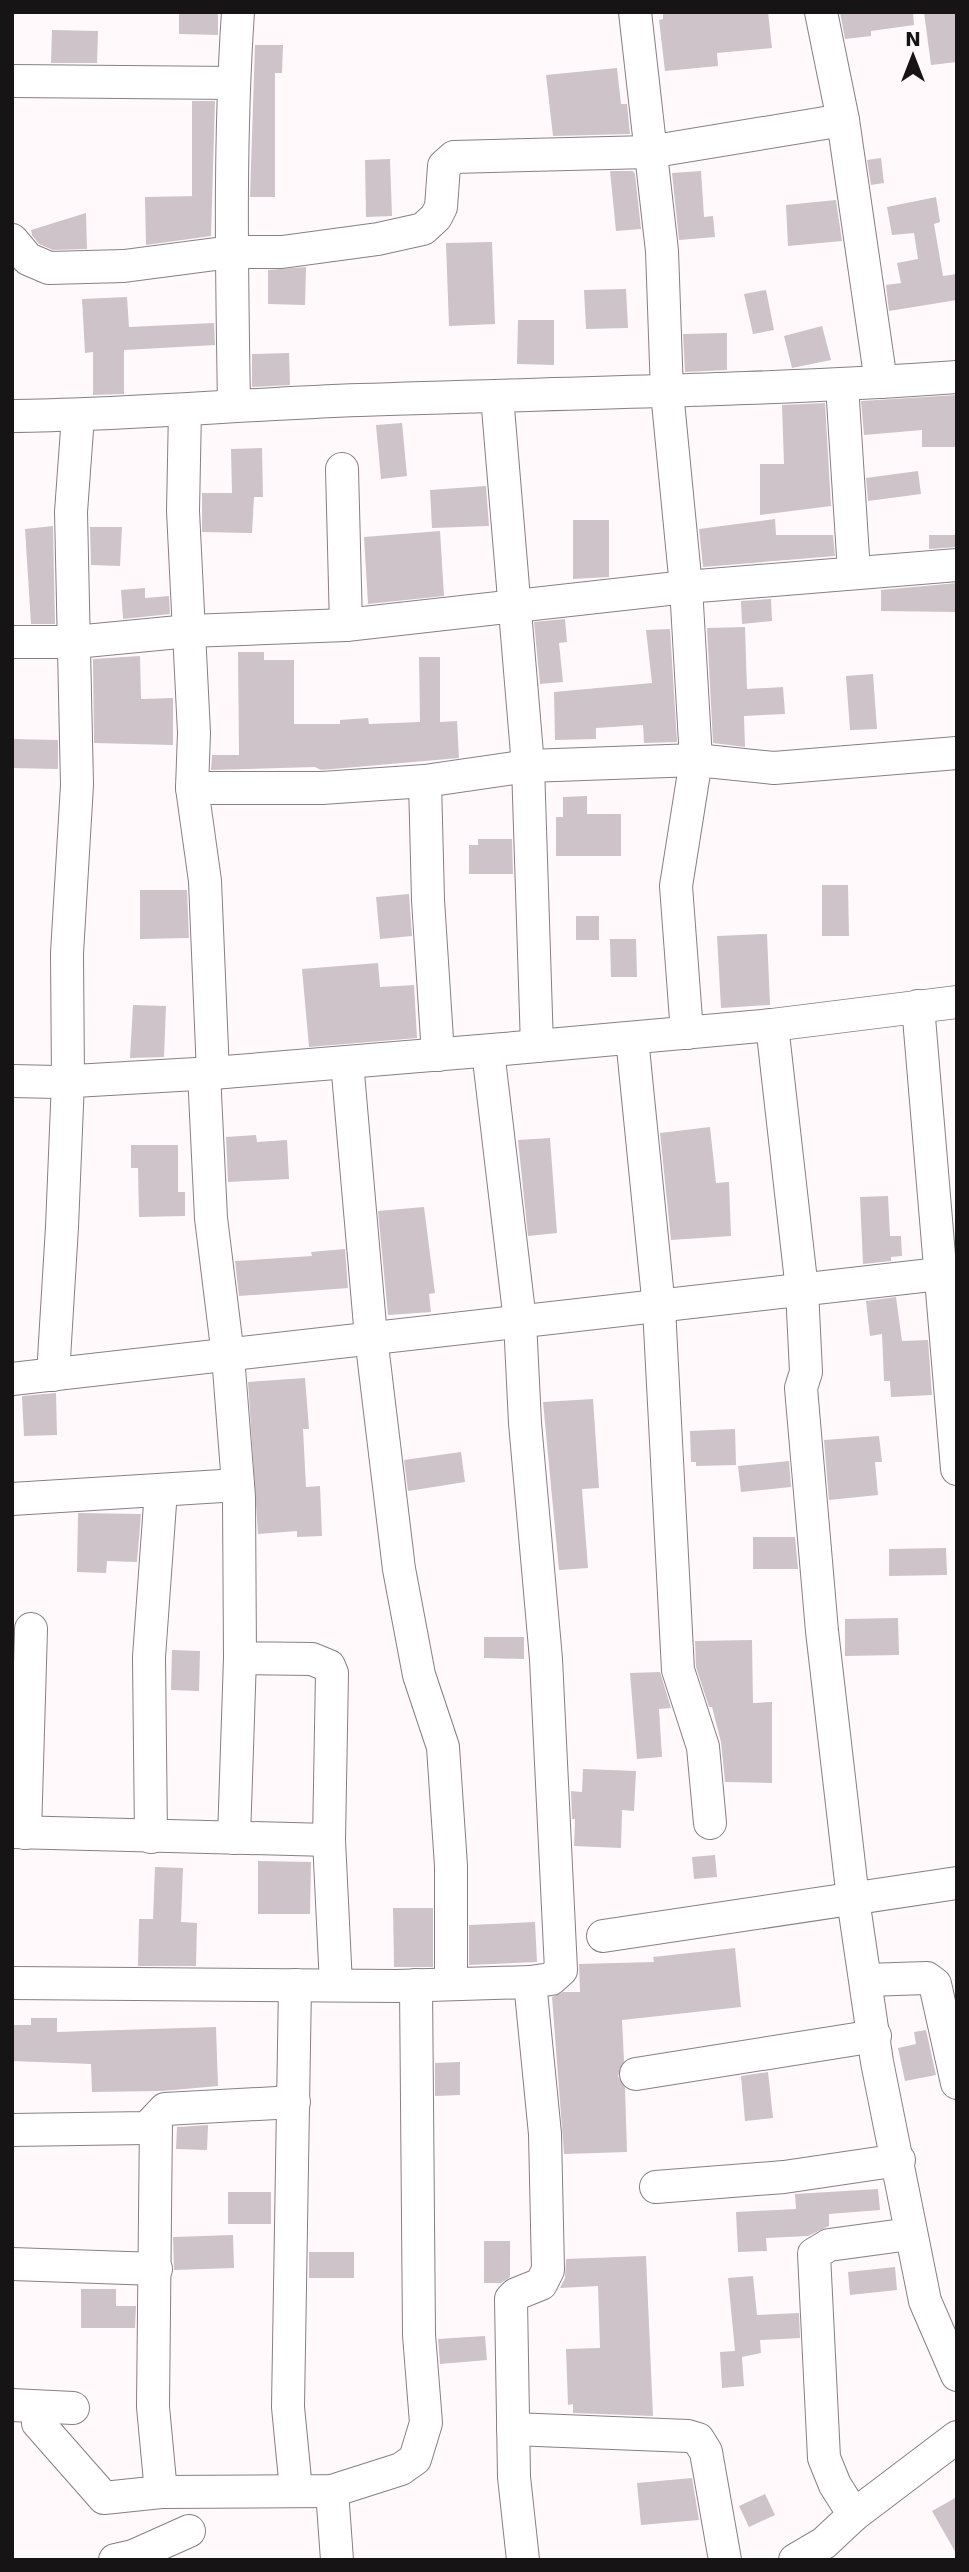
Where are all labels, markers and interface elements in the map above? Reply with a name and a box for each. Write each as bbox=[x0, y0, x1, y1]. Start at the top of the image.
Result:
north arrow bbox=[878, 21, 948, 91]
text: N bbox=[905, 28, 921, 50]

